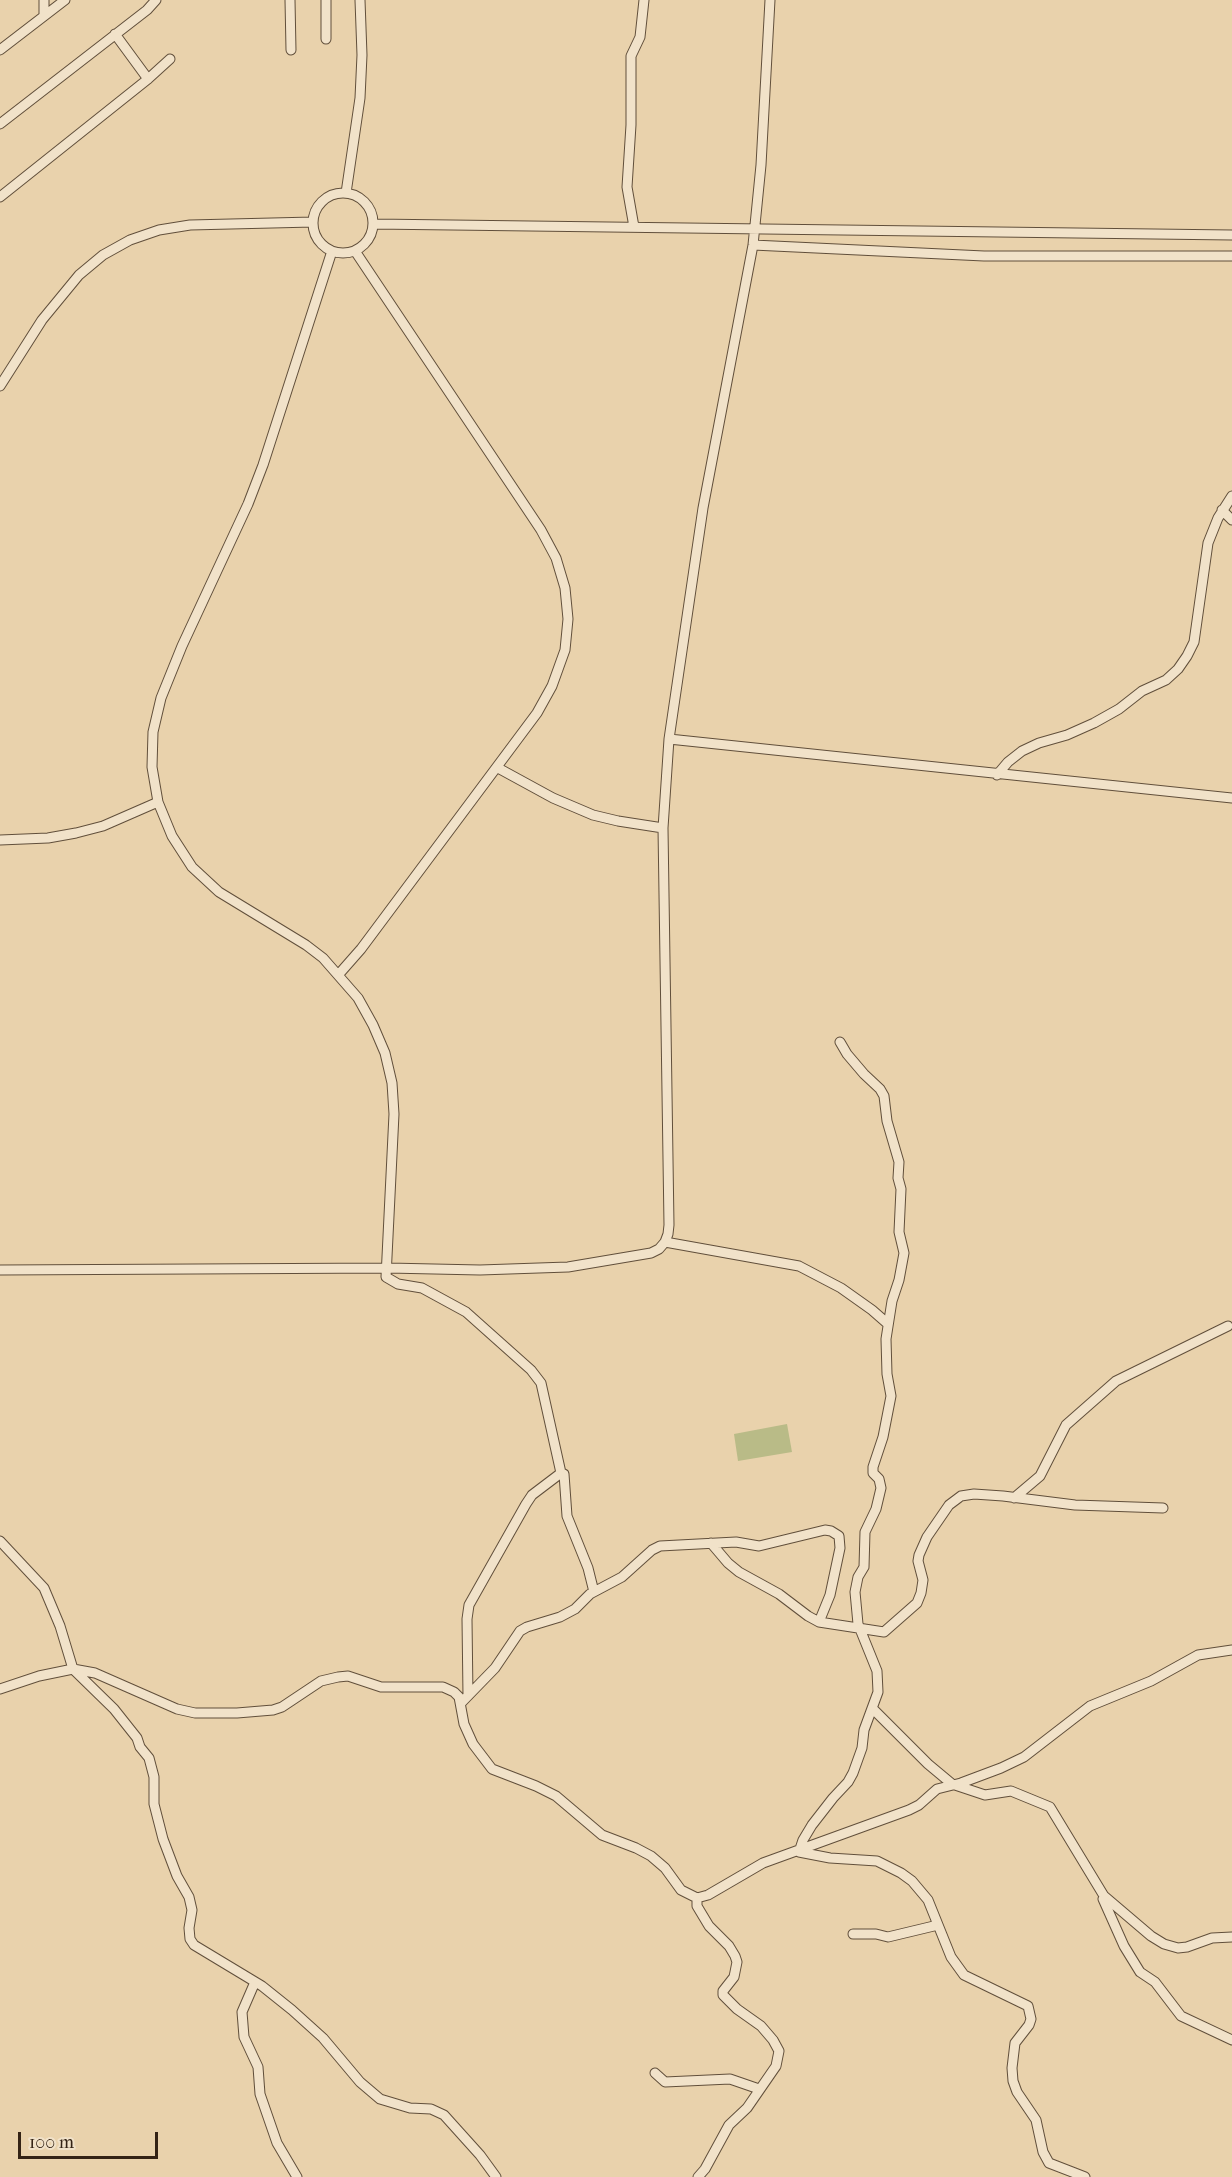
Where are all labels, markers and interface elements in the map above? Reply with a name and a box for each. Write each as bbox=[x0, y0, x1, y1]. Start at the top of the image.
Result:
scale bar bbox=[21, 2120, 160, 2158]
text: 100 m bbox=[29, 2132, 74, 2153]

